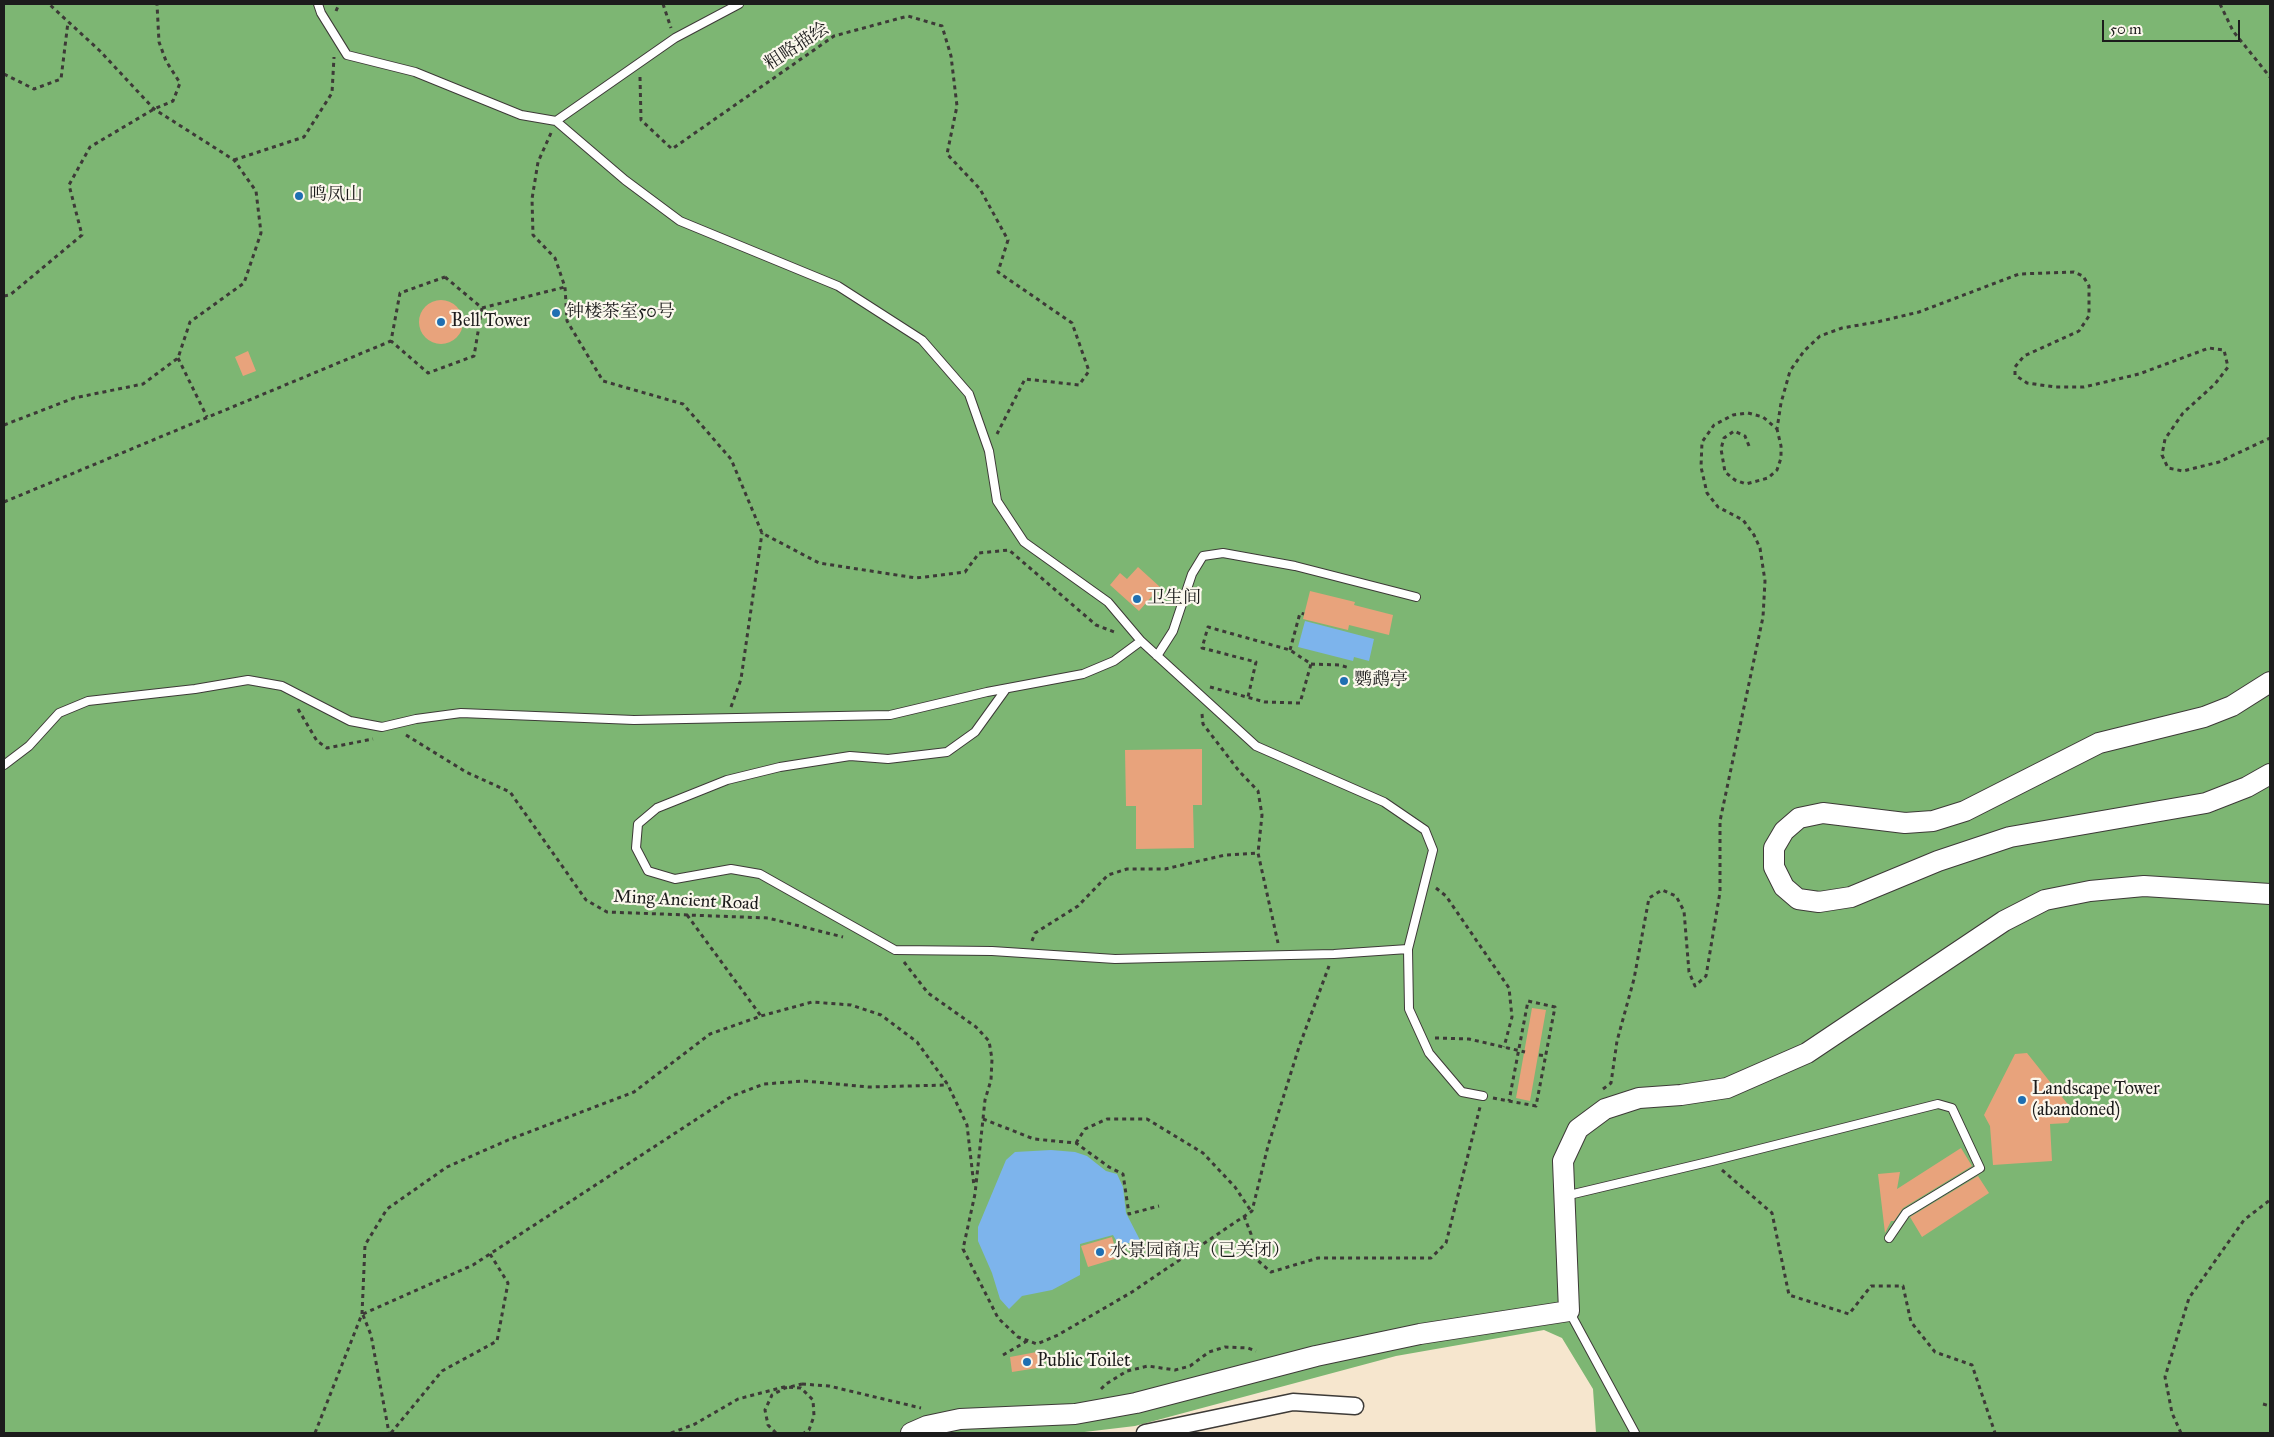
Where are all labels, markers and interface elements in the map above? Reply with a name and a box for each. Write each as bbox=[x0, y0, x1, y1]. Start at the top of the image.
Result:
scale bar bbox=[2104, 10, 2242, 42]
street label: 粗略描绘 bbox=[761, 18, 833, 76]
text: 50 m bbox=[2110, 20, 2142, 38]
place label: 鸣凤山 bbox=[309, 185, 363, 207]
marker: 鸣凤山 bbox=[293, 190, 305, 202]
place label: 钟楼茶室50号 bbox=[566, 302, 675, 324]
marker: 钟楼茶室50号 bbox=[550, 307, 562, 319]
place label: Bell Tower bbox=[451, 311, 530, 333]
marker: Bell Tower bbox=[435, 316, 447, 328]
place label: 卫生间 bbox=[1147, 588, 1201, 610]
marker: 卫生间 bbox=[1131, 593, 1143, 605]
place label: 鹦鹉亭 bbox=[1354, 670, 1408, 692]
marker: 鹦鹉亭 bbox=[1338, 675, 1350, 687]
street label: Ming Ancient Road bbox=[613, 886, 759, 916]
place label: Landscape Tower (abandoned) bbox=[2032, 1079, 2160, 1122]
marker: Landscape Tower (abandoned) bbox=[2016, 1094, 2028, 1106]
place label: 水景园商店（已关闭） bbox=[1110, 1241, 1290, 1263]
marker: 水景园商店（已关闭） bbox=[1094, 1246, 1106, 1258]
place label: Public Toilet bbox=[1037, 1351, 1130, 1373]
marker: Public Toilet bbox=[1021, 1356, 1033, 1368]

